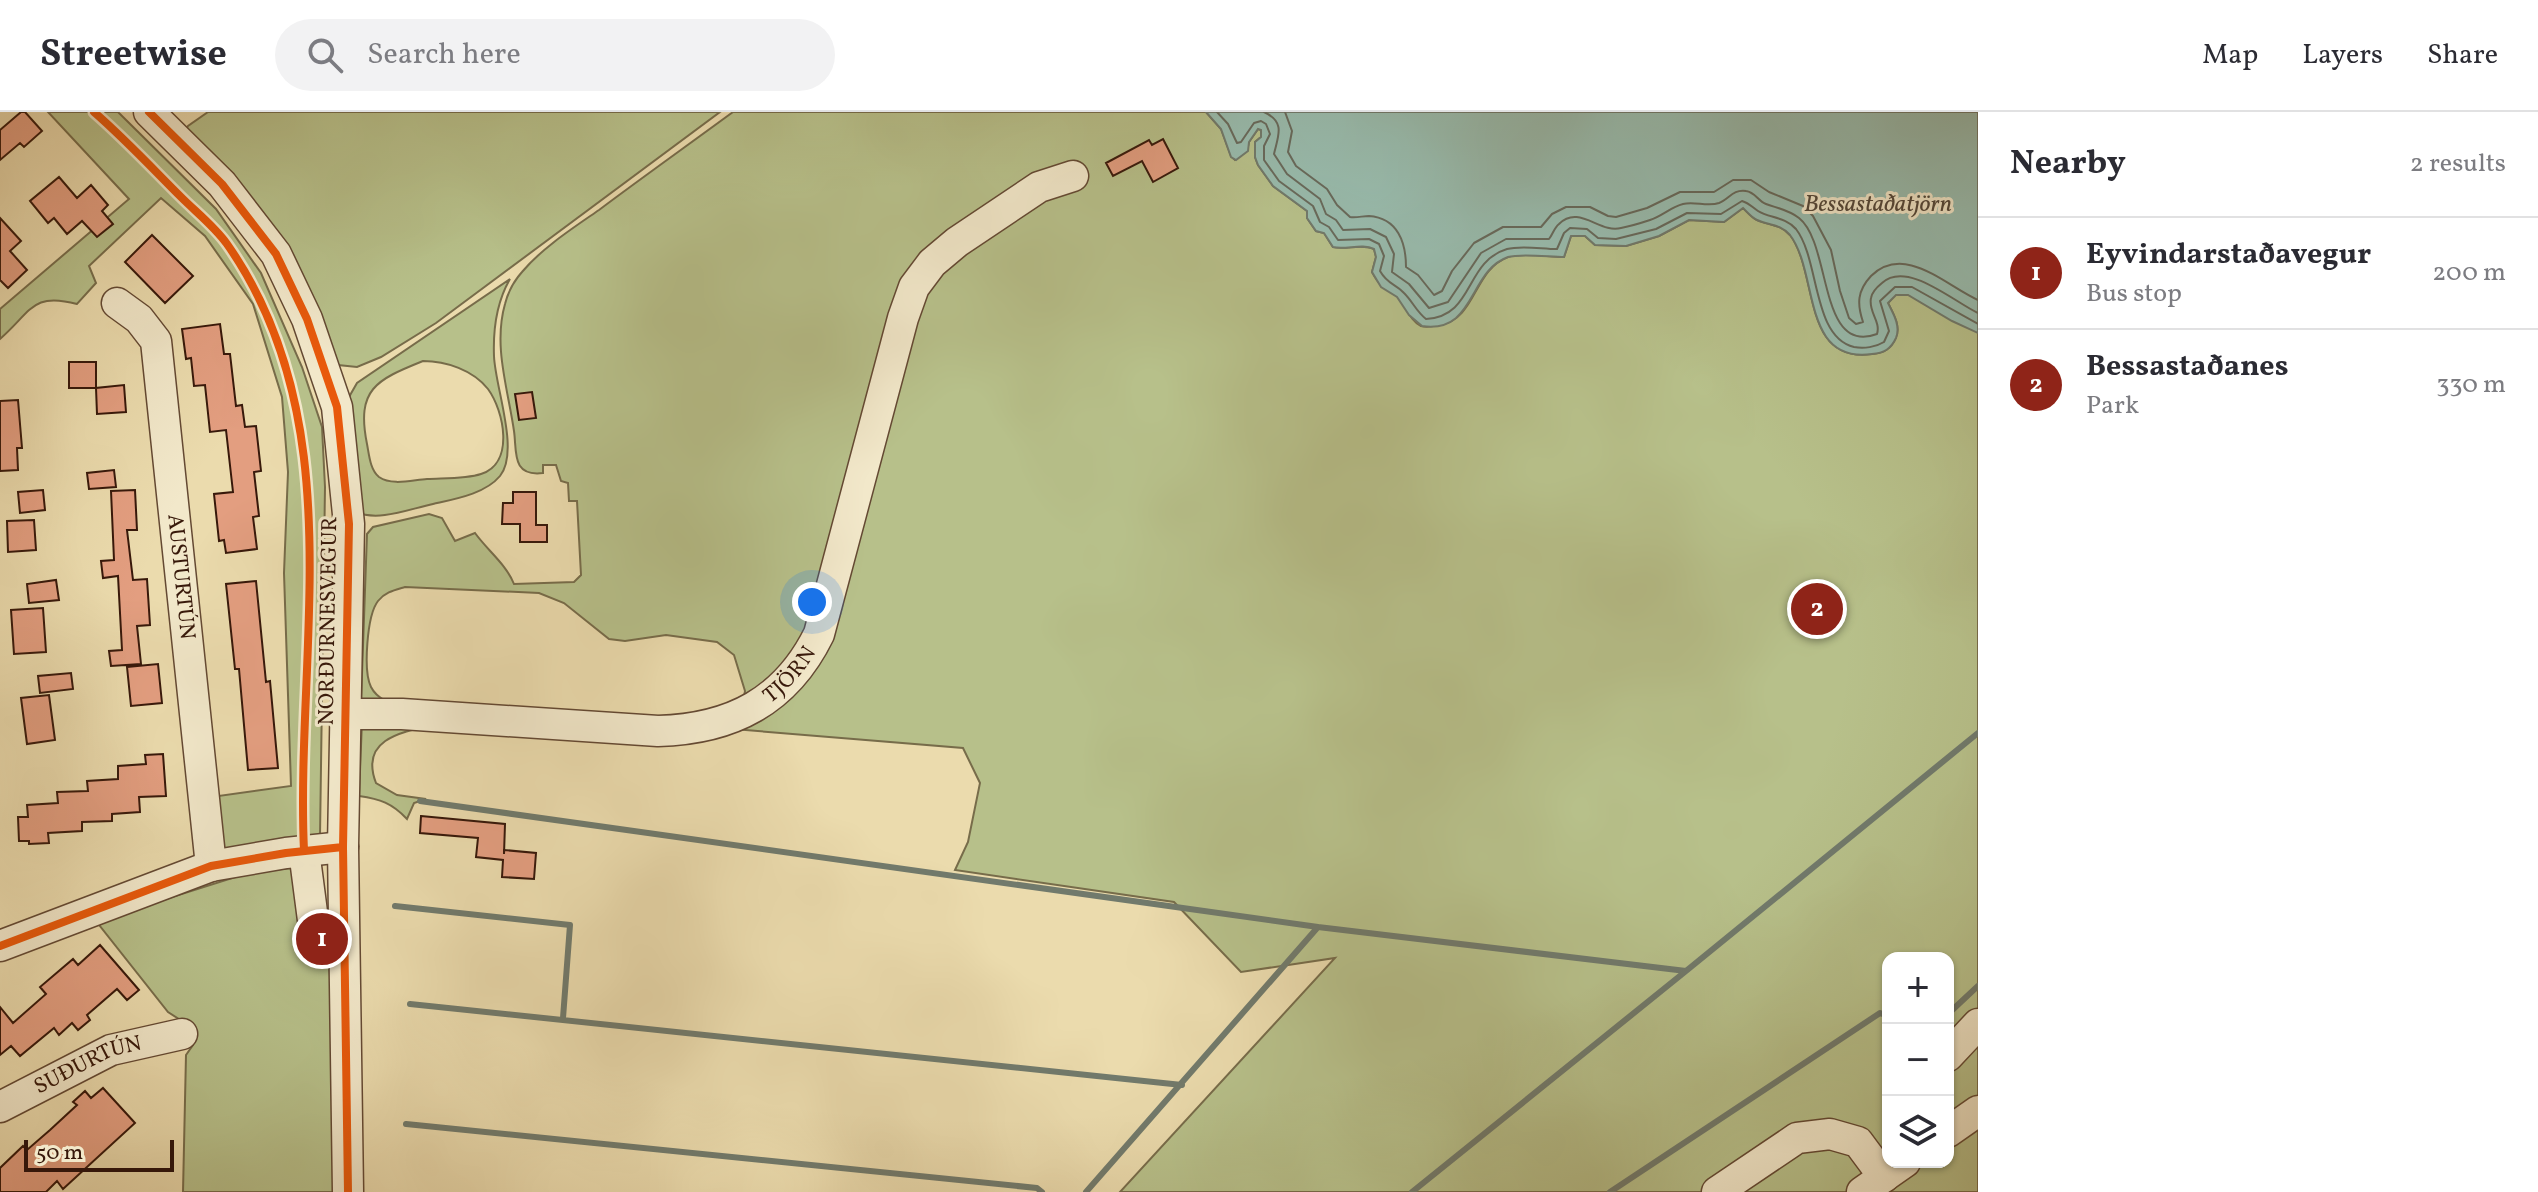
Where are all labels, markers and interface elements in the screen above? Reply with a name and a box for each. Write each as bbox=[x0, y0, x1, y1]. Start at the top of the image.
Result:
search box bbox=[275, 19, 835, 91]
text: Streetwise bbox=[40, 29, 227, 82]
icon: search bbox=[303, 33, 347, 77]
text: Search here bbox=[367, 34, 521, 76]
text: Map bbox=[2202, 36, 2258, 75]
text: Layers bbox=[2302, 36, 2383, 75]
text: Share bbox=[2427, 36, 2498, 75]
text: Nearby bbox=[2010, 141, 2126, 188]
text: 2 results bbox=[2410, 146, 2506, 182]
water label: Bessastaðatjörn bbox=[1804, 188, 1952, 222]
text: Eyvindarstaðavegur bbox=[2086, 234, 2371, 276]
text: 1 bbox=[2031, 255, 2041, 291]
text: 200 m bbox=[2432, 255, 2506, 291]
text: Bus stop bbox=[2086, 276, 2182, 312]
text: Bessastaðanes bbox=[2086, 346, 2289, 388]
text: 2 bbox=[2029, 367, 2043, 403]
text: 330 m bbox=[2436, 367, 2506, 403]
text: Park bbox=[2086, 388, 2139, 424]
street label: AUSTURTÚN bbox=[159, 512, 203, 641]
street label: NORÐURNESVEGUR bbox=[312, 516, 346, 726]
pin: 2 bbox=[1791, 579, 1843, 639]
your location bbox=[792, 582, 832, 622]
street label: TJÖRN bbox=[757, 640, 824, 711]
pin: 1 bbox=[296, 909, 348, 969]
map controls bbox=[1882, 952, 1954, 1168]
button: + bbox=[1882, 952, 1954, 1024]
button: − bbox=[1882, 1024, 1954, 1096]
street label: SUÐURTÚN bbox=[29, 1028, 145, 1102]
button: layers bbox=[1882, 1096, 1954, 1168]
scale bar bbox=[24, 1136, 174, 1172]
text: 50 m bbox=[36, 1138, 83, 1169]

